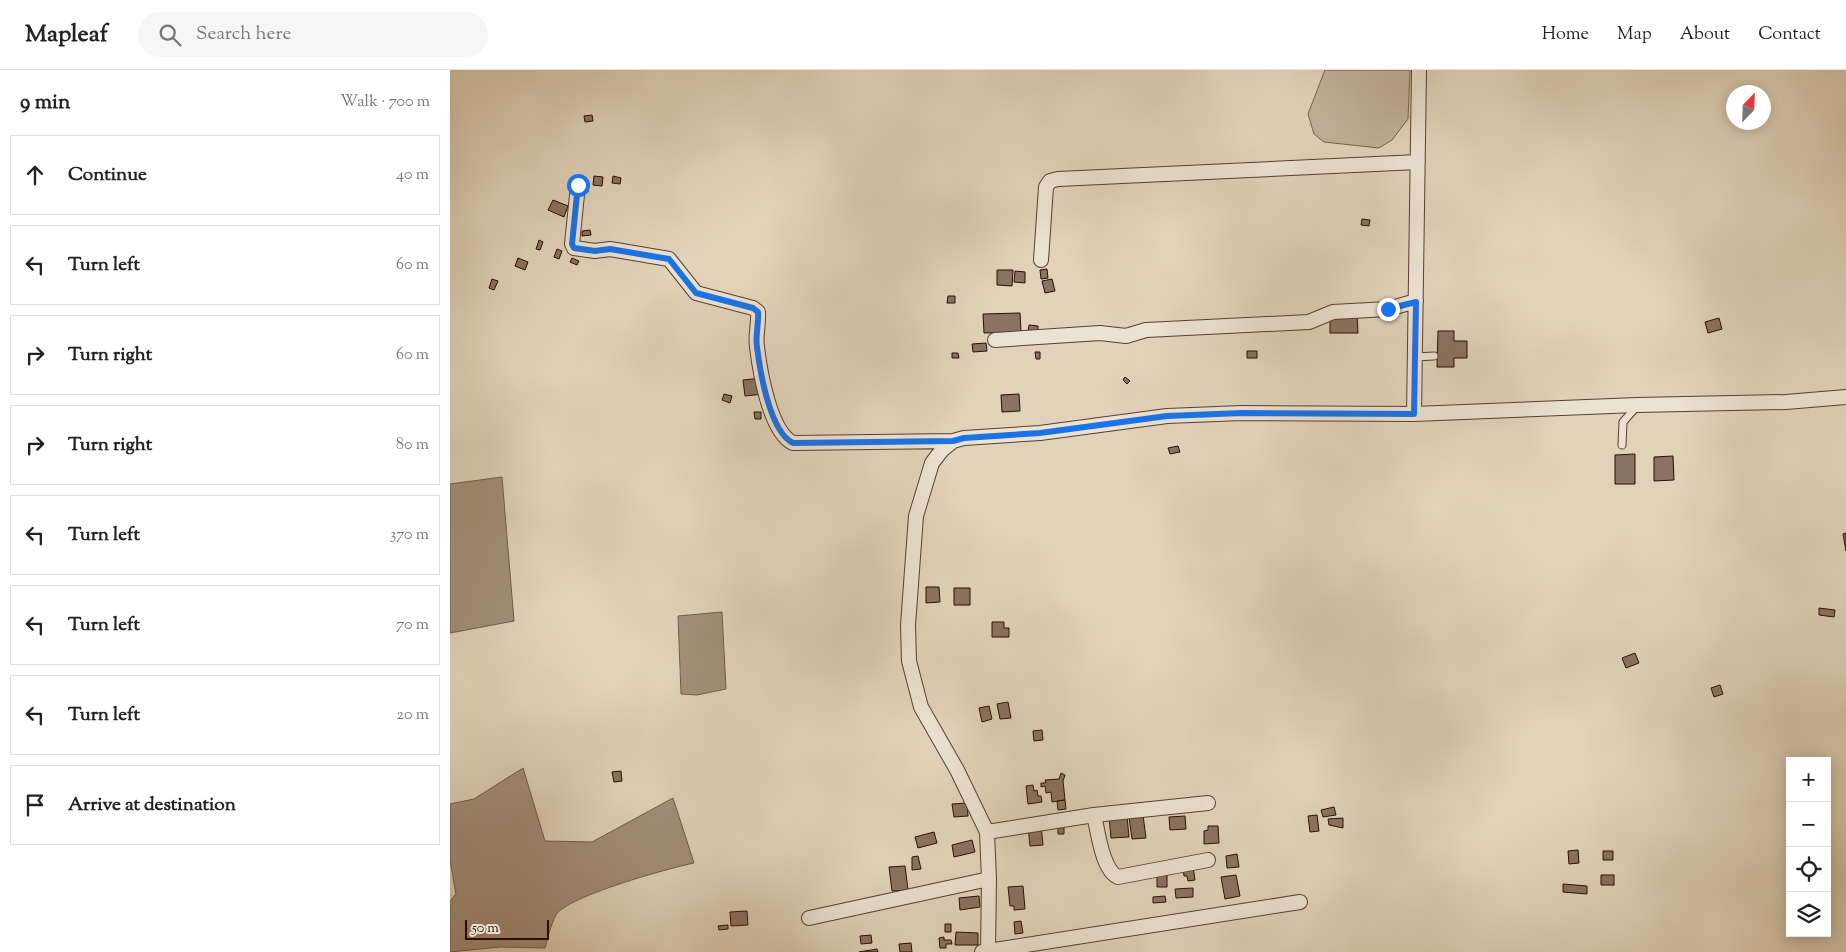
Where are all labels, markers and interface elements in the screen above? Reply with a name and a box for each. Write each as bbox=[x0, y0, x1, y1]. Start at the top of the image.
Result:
search box bbox=[138, 12, 488, 57]
text: Mapleaf bbox=[25, 18, 108, 52]
icon: search bbox=[156, 21, 184, 49]
text: Search here bbox=[196, 21, 291, 48]
text: Home bbox=[1542, 22, 1589, 48]
text: Map bbox=[1617, 22, 1652, 48]
text: About bbox=[1680, 22, 1730, 48]
text: Contact bbox=[1758, 22, 1821, 48]
north arrow bbox=[1726, 85, 1771, 130]
text: 9 min bbox=[20, 88, 70, 118]
text: Walk · 700 m bbox=[340, 91, 430, 114]
icon: ahead bbox=[21, 161, 49, 189]
text: Continue bbox=[68, 162, 147, 189]
text: 40 m bbox=[396, 164, 429, 187]
route start bbox=[567, 174, 590, 197]
icon: left bbox=[21, 251, 49, 279]
text: Turn left bbox=[68, 252, 140, 279]
text: 60 m bbox=[396, 254, 429, 277]
route end bbox=[1377, 298, 1400, 321]
icon: right bbox=[21, 341, 49, 369]
text: Turn right bbox=[68, 342, 152, 369]
text: 60 m bbox=[396, 344, 429, 367]
icon: right bbox=[21, 431, 49, 459]
text: Turn right bbox=[68, 432, 152, 459]
text: 80 m bbox=[396, 434, 429, 457]
icon: left bbox=[21, 521, 49, 549]
text: Turn left bbox=[68, 522, 140, 549]
text: 370 m bbox=[390, 524, 429, 547]
icon: left bbox=[21, 611, 49, 639]
text: Turn left bbox=[68, 612, 140, 639]
text: 70 m bbox=[396, 614, 429, 637]
icon: left bbox=[21, 701, 49, 729]
text: Turn left bbox=[68, 702, 140, 729]
text: 20 m bbox=[396, 704, 429, 727]
map controls bbox=[1786, 757, 1831, 937]
button: + bbox=[1786, 757, 1831, 802]
icon: arrive bbox=[21, 791, 49, 819]
text: Arrive at destination bbox=[68, 792, 236, 819]
button: − bbox=[1786, 802, 1831, 847]
button: locate bbox=[1786, 847, 1831, 892]
button: layers bbox=[1786, 892, 1831, 937]
scale bar bbox=[465, 917, 549, 940]
text: 50 m bbox=[472, 919, 499, 939]

